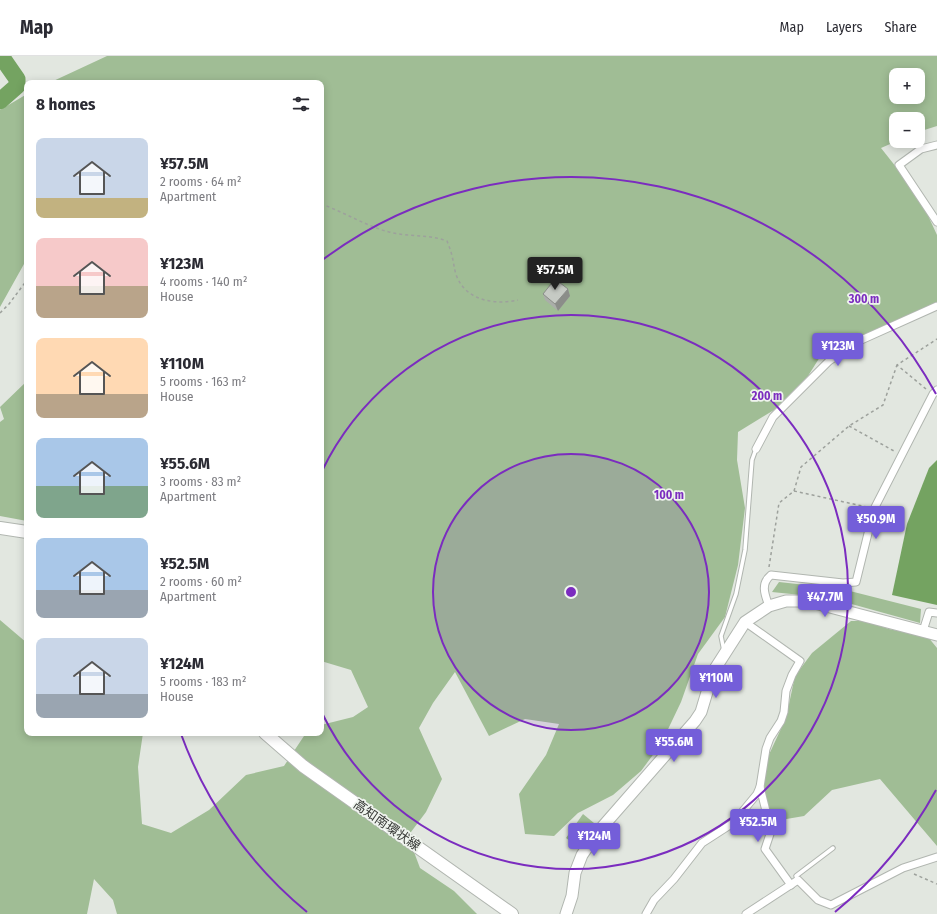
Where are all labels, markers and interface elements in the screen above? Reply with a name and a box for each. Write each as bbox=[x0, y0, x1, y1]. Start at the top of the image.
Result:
text: Map bbox=[20, 16, 53, 39]
text: Map bbox=[780, 19, 804, 36]
text: Layers bbox=[826, 19, 862, 36]
text: Share bbox=[884, 19, 917, 36]
map controls bbox=[889, 68, 925, 148]
button: + bbox=[889, 68, 925, 104]
icon: filters bbox=[290, 93, 312, 115]
text: 8 homes bbox=[36, 94, 96, 115]
button: − bbox=[889, 112, 925, 148]
text: ¥57.5M bbox=[160, 153, 208, 174]
icon: home bbox=[68, 154, 116, 202]
text: 2 rooms · 64 m² bbox=[160, 174, 241, 189]
text: Apartment bbox=[160, 189, 216, 204]
text: ¥123M bbox=[160, 253, 204, 274]
icon: home bbox=[68, 254, 116, 302]
pin: ¥57.5M bbox=[522, 257, 588, 291]
text: ¥57.5M bbox=[536, 262, 574, 277]
text: 4 rooms · 140 m² bbox=[160, 274, 247, 289]
text: House bbox=[160, 289, 194, 304]
text: 300 m bbox=[848, 292, 879, 306]
pin: ¥123M bbox=[810, 333, 866, 367]
text: ¥123M bbox=[821, 338, 855, 353]
text: ¥110M bbox=[160, 353, 204, 374]
icon: home bbox=[68, 354, 116, 402]
text: 5 rooms · 163 m² bbox=[160, 374, 246, 389]
text: House bbox=[160, 389, 194, 404]
text: 200 m bbox=[751, 389, 782, 403]
text: ¥55.6M bbox=[160, 453, 210, 474]
icon: home bbox=[68, 454, 116, 502]
text: 3 rooms · 83 m² bbox=[160, 474, 241, 489]
text: 100 m bbox=[654, 488, 684, 502]
text: Apartment bbox=[160, 489, 216, 504]
pin: ¥50.9M bbox=[843, 506, 909, 540]
text: ¥50.9M bbox=[857, 511, 895, 526]
text: ¥52.5M bbox=[160, 553, 209, 574]
icon: home bbox=[68, 554, 116, 602]
text: 2 rooms · 60 m² bbox=[160, 574, 242, 589]
pin: ¥47.7M bbox=[792, 584, 858, 618]
centre of rings bbox=[564, 585, 578, 599]
text: Apartment bbox=[160, 589, 216, 604]
text: ¥47.7M bbox=[807, 589, 843, 604]
text: ¥124M bbox=[160, 653, 204, 674]
icon: home bbox=[68, 654, 116, 702]
pin: ¥110M bbox=[688, 665, 744, 699]
text: ¥110M bbox=[699, 670, 733, 685]
text: 5 rooms · 183 m² bbox=[160, 674, 246, 689]
text: House bbox=[160, 689, 194, 704]
pin: ¥55.6M bbox=[641, 729, 707, 763]
text: ¥55.6M bbox=[655, 734, 693, 749]
street label: 高知南環状線 bbox=[351, 796, 423, 854]
pin: ¥52.5M bbox=[725, 809, 791, 843]
text: ¥52.5M bbox=[739, 814, 777, 829]
pin: ¥124M bbox=[566, 823, 622, 857]
text: ¥124M bbox=[577, 828, 611, 843]

